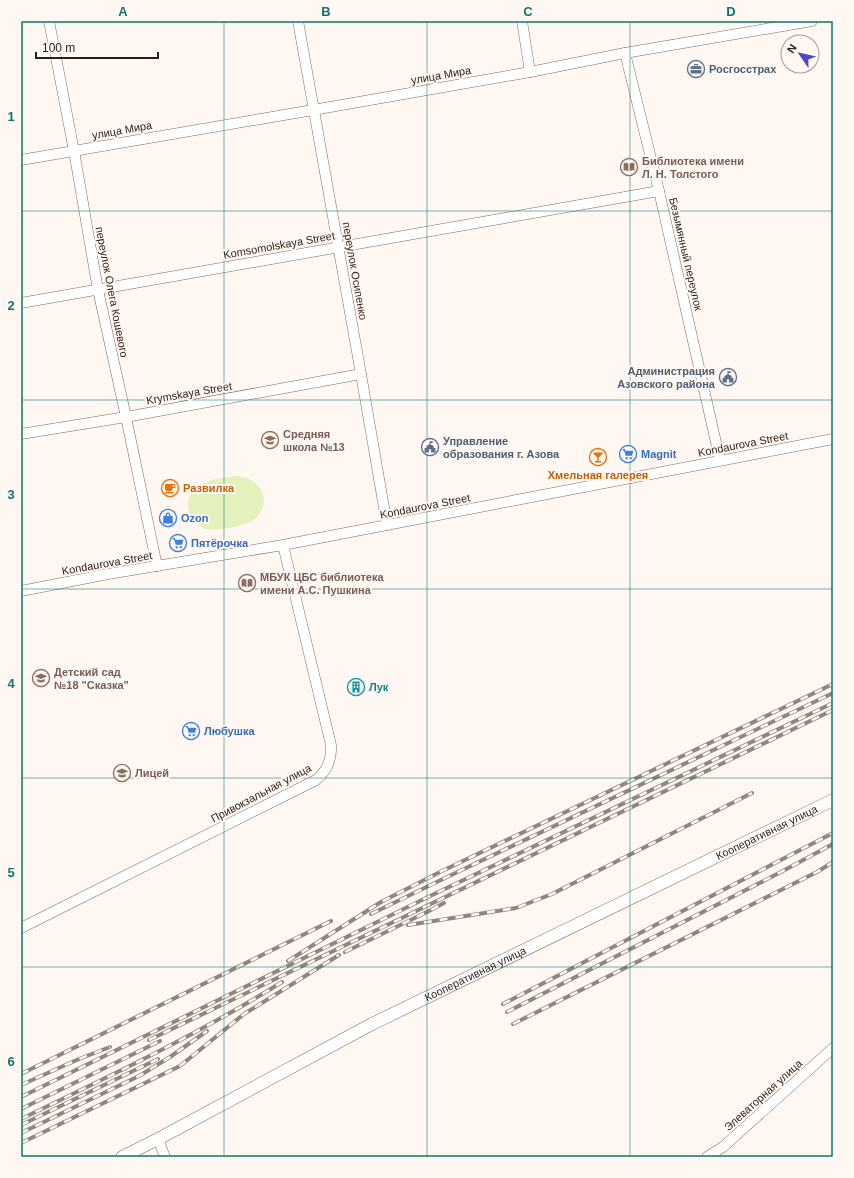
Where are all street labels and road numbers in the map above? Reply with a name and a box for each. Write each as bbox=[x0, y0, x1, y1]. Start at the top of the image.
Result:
street label: улица Мира bbox=[410, 64, 473, 86]
street label: улица Мира bbox=[91, 119, 154, 141]
street label: Безымянный переулок bbox=[667, 196, 705, 312]
street label: переулок Осипенко bbox=[340, 221, 370, 321]
street label: переулок Олега Кошевого bbox=[93, 226, 131, 358]
street label: Komsomolskaya Street bbox=[222, 229, 336, 261]
street label: Krymskaya Street bbox=[145, 380, 233, 406]
street label: Kondaurova Street bbox=[697, 429, 789, 459]
street label: Kondaurova Street bbox=[379, 491, 471, 521]
street label: Kondaurova Street bbox=[61, 549, 153, 577]
street label: Привокзальная улица bbox=[209, 761, 314, 825]
street label: Кооперативная улица bbox=[714, 802, 820, 862]
street label: Кооперативная улица bbox=[423, 944, 529, 1004]
street label: Элеваторная улица bbox=[722, 1056, 805, 1133]

